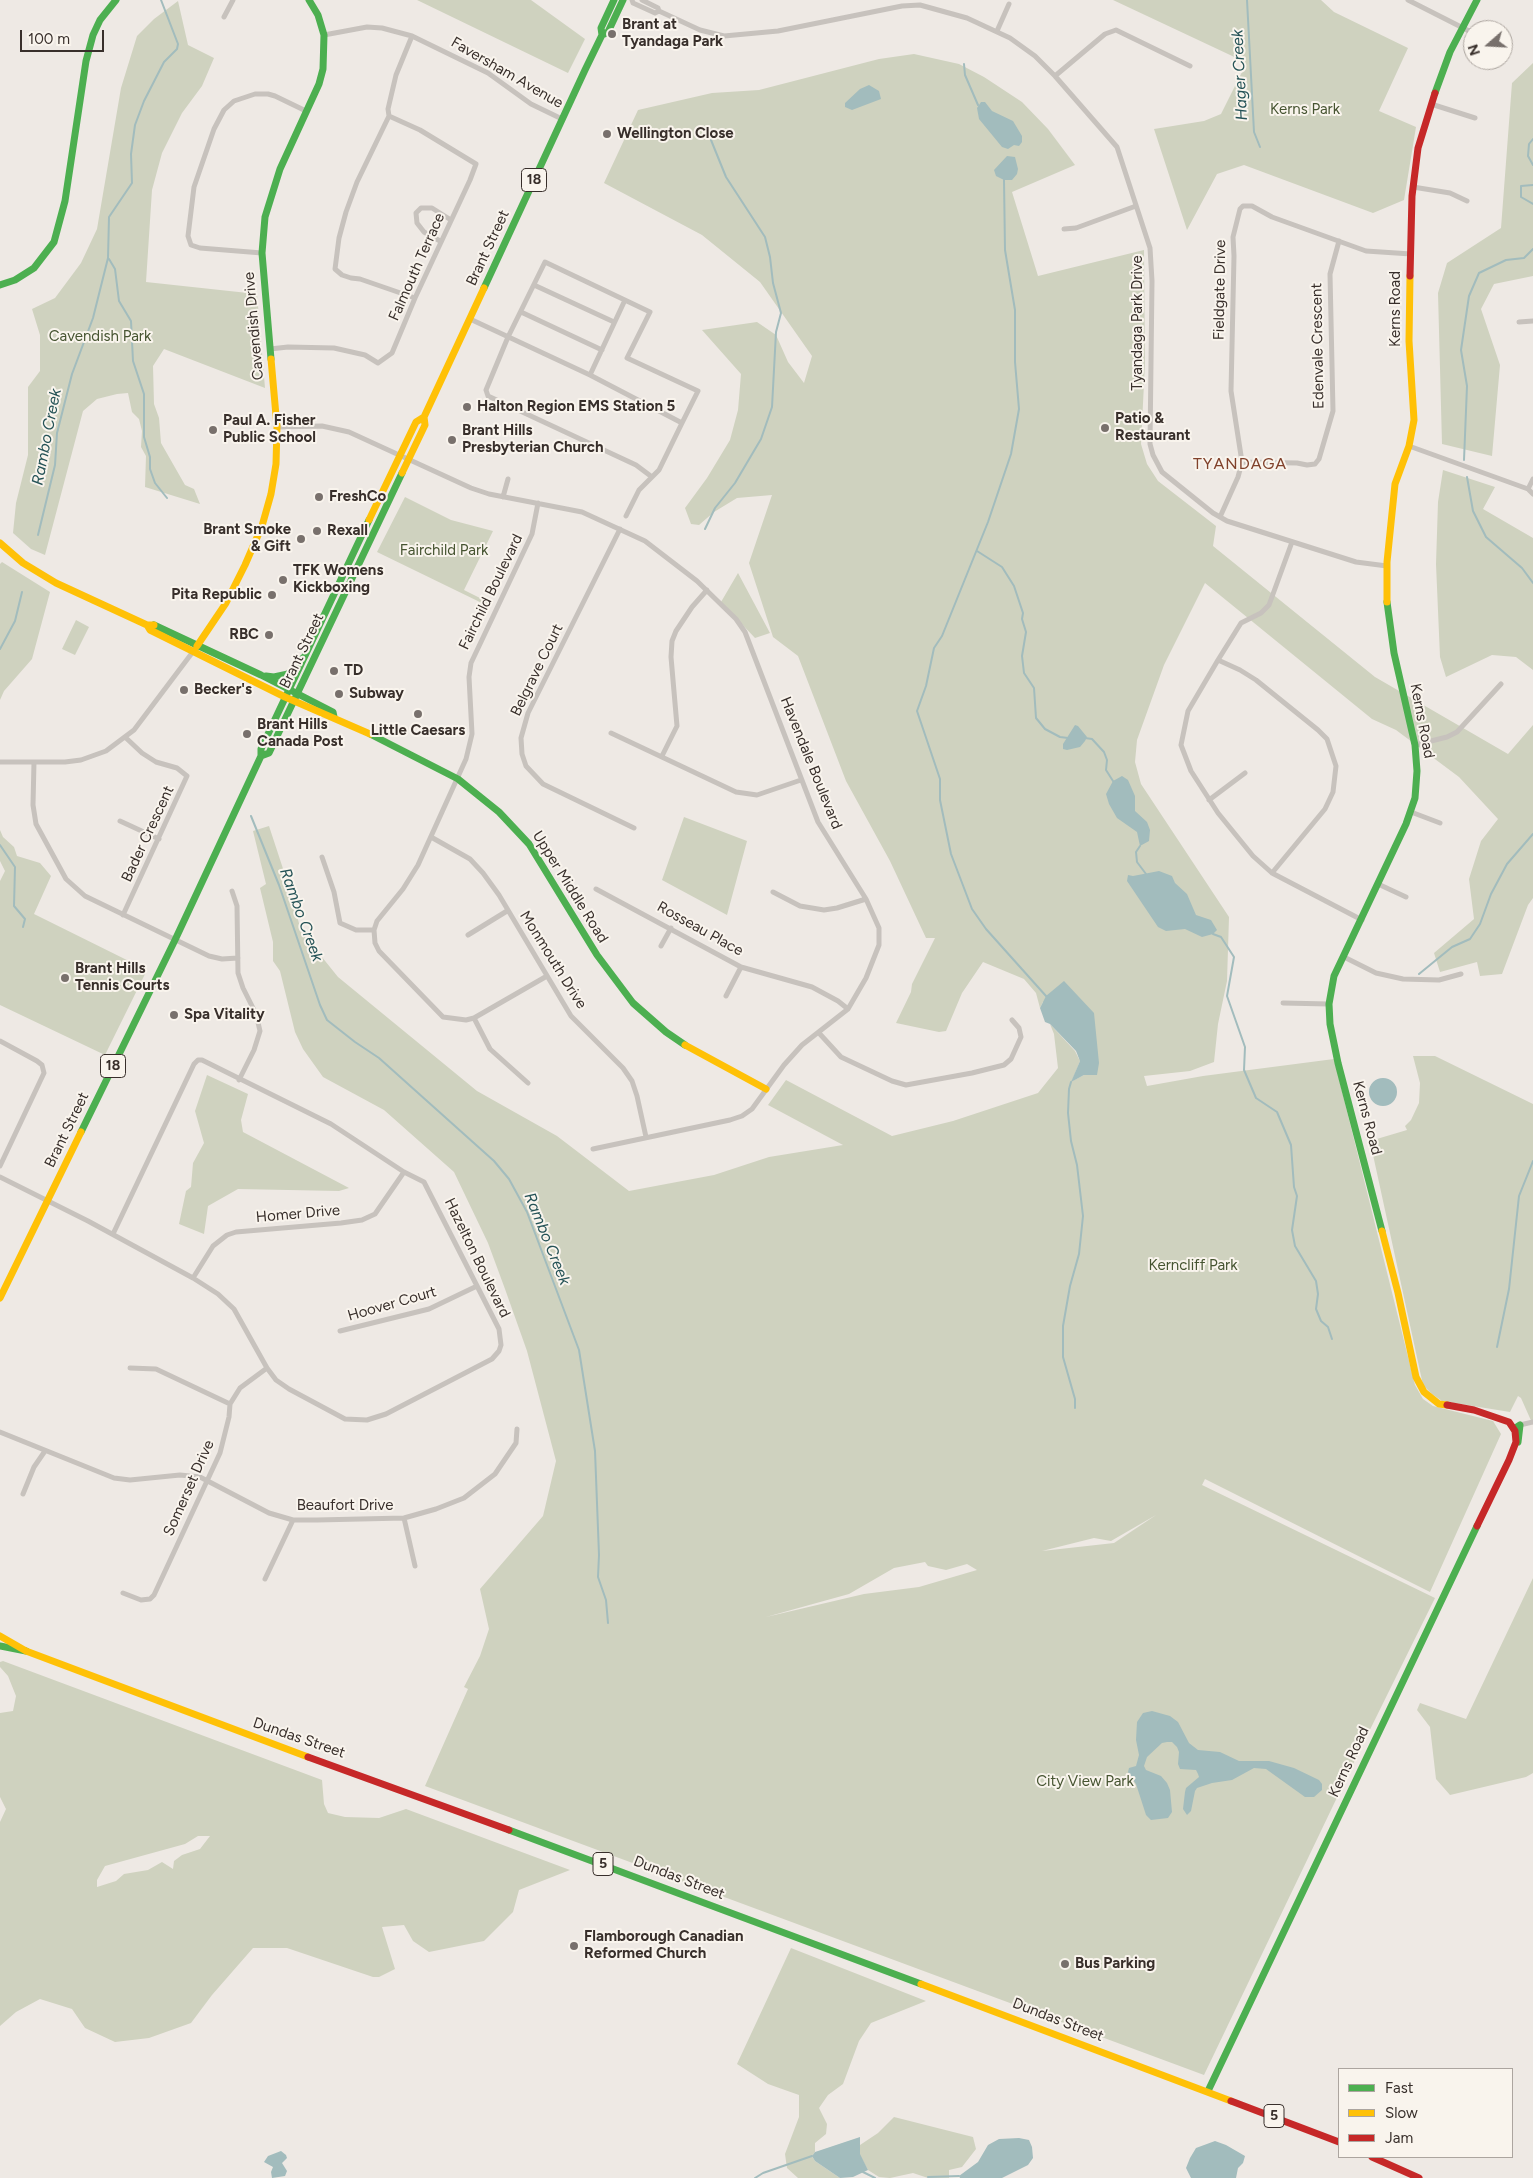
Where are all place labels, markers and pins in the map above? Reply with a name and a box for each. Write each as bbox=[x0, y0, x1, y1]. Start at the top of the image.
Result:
place label: Brant at Tyandaga Park bbox=[622, 16, 723, 51]
marker: Brant at Tyandaga Park bbox=[606, 28, 618, 40]
place label: Wellington Close bbox=[617, 125, 734, 143]
marker: Wellington Close bbox=[601, 128, 613, 140]
place label: Halton Region EMS Station 5 bbox=[477, 398, 675, 416]
marker: Halton Region EMS Station 5 bbox=[461, 401, 473, 413]
place label: Patio & Restaurant bbox=[1115, 410, 1191, 445]
place label: Paul A. Fisher Public School bbox=[223, 412, 316, 447]
place label: Brant Hills Presbyterian Church bbox=[462, 422, 604, 457]
marker: Patio & Restaurant bbox=[1099, 422, 1111, 434]
marker: Paul A. Fisher Public School bbox=[207, 424, 219, 436]
marker: Brant Hills Presbyterian Church bbox=[446, 434, 458, 446]
place label: FreshCo bbox=[329, 488, 386, 506]
marker: FreshCo bbox=[313, 491, 325, 503]
place label: Brant Smoke & Gift bbox=[203, 521, 291, 556]
place label: Rexall bbox=[327, 522, 368, 540]
marker: Rexall bbox=[311, 525, 323, 537]
marker: Brant Smoke & Gift bbox=[295, 533, 307, 545]
place label: TFK Womens Kickboxing bbox=[293, 562, 383, 597]
marker: TFK Womens Kickboxing bbox=[277, 574, 289, 586]
place label: Pita Republic bbox=[171, 586, 262, 604]
marker: Pita Republic bbox=[266, 589, 278, 601]
place label: RBC bbox=[229, 626, 259, 644]
marker: RBC bbox=[263, 629, 275, 641]
place label: TD bbox=[344, 662, 363, 680]
marker: TD bbox=[328, 665, 340, 677]
place label: Becker's bbox=[194, 681, 252, 699]
marker: Becker's bbox=[178, 684, 190, 696]
place label: Subway bbox=[349, 685, 404, 703]
marker: Subway bbox=[333, 688, 345, 700]
marker: Little Caesars bbox=[412, 708, 424, 720]
place label: Brant Hills Canada Post bbox=[257, 716, 344, 751]
place label: Little Caesars bbox=[371, 722, 465, 740]
marker: Brant Hills Canada Post bbox=[241, 728, 253, 740]
place label: Brant Hills Tennis Courts bbox=[75, 960, 169, 995]
marker: Brant Hills Tennis Courts bbox=[59, 972, 71, 984]
place label: Spa Vitality bbox=[184, 1006, 265, 1024]
marker: Spa Vitality bbox=[168, 1009, 180, 1021]
place label: Flamborough Canadian Reformed Church bbox=[584, 1928, 744, 1963]
marker: Flamborough Canadian Reformed Church bbox=[568, 1940, 580, 1952]
place label: Bus Parking bbox=[1075, 1955, 1155, 1973]
marker: Bus Parking bbox=[1059, 1958, 1071, 1970]

